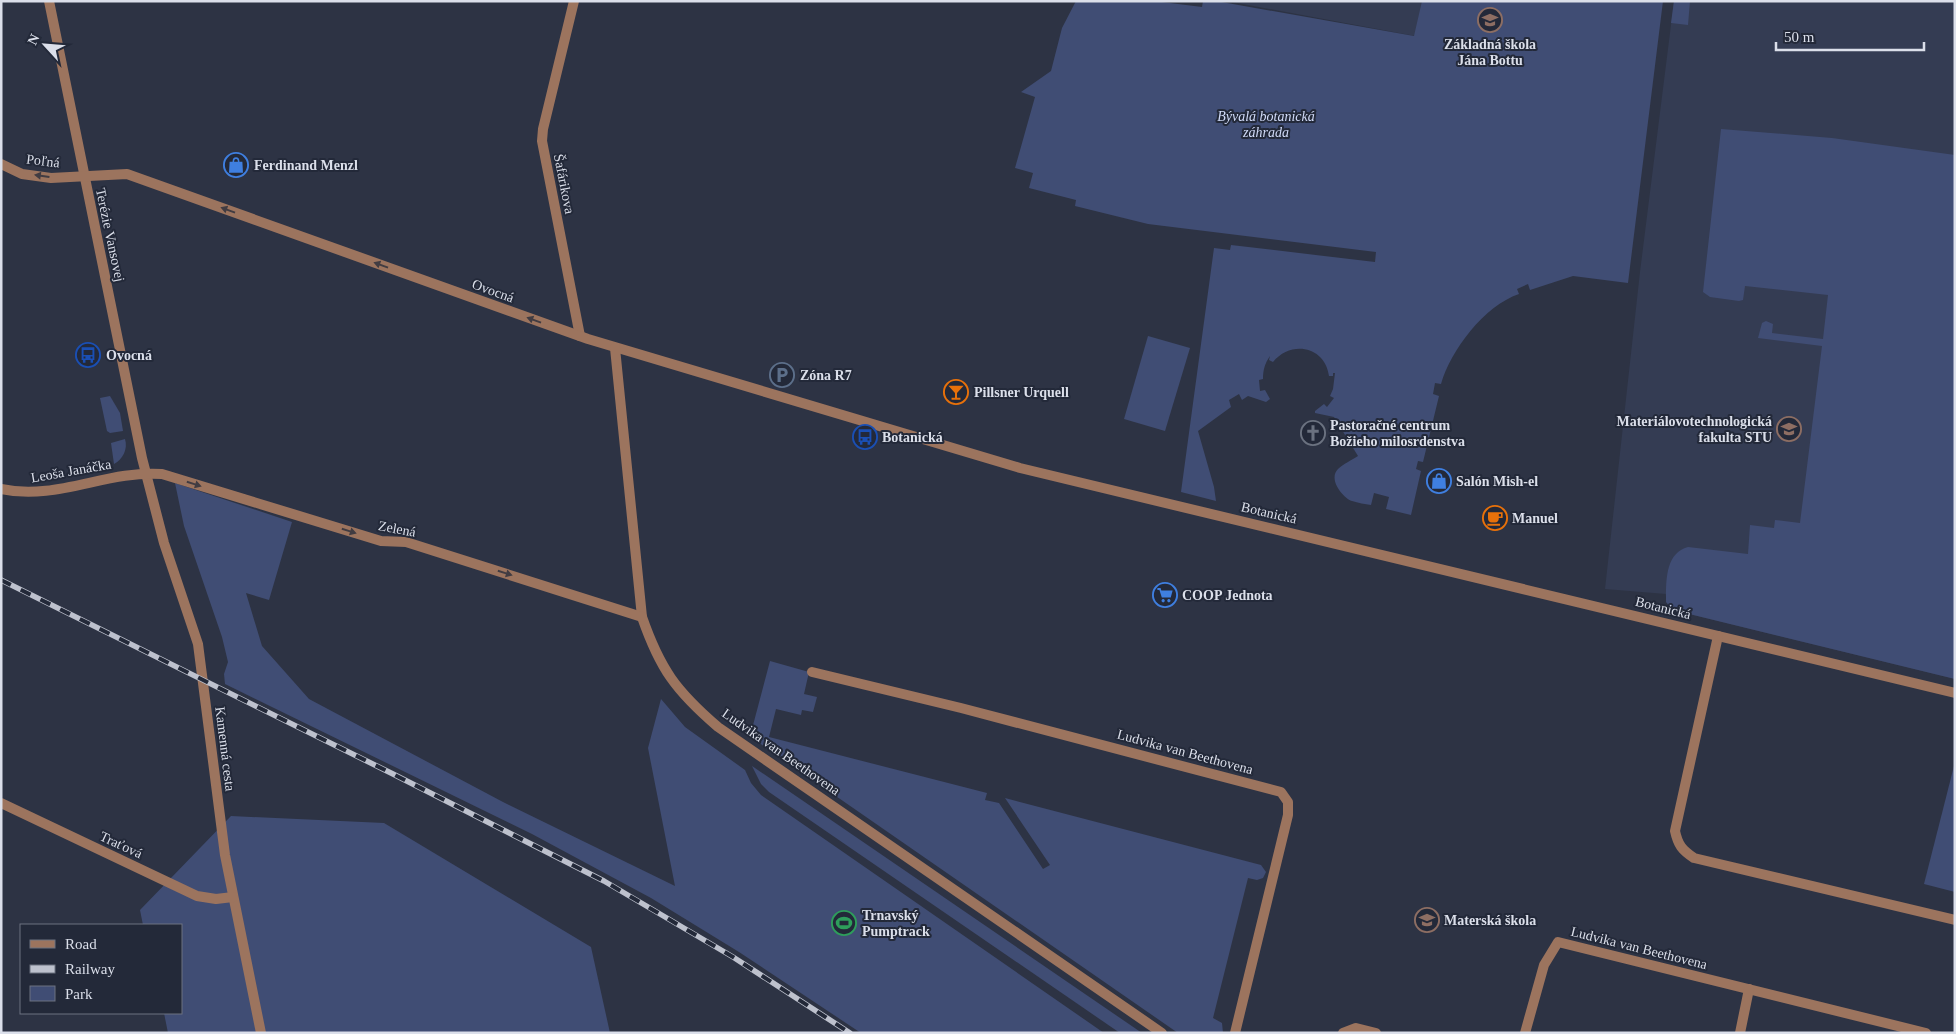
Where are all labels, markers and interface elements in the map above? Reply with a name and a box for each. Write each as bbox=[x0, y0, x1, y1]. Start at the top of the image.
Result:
school or university icon: Základná škola Jána Bottu bbox=[1477, 7, 1503, 33]
north arrow bbox=[20, 20, 70, 70]
scale bar bbox=[1776, 20, 1924, 52]
text: 50 m bbox=[1784, 29, 1815, 45]
text: N bbox=[25, 32, 43, 47]
place label: Základná škola Jána Bottu bbox=[1444, 37, 1536, 68]
park label: Bývalá botanická záhrada bbox=[1217, 109, 1315, 140]
street label: Poľná bbox=[25, 152, 61, 171]
shop icon: Ferdinand Menzl bbox=[223, 152, 249, 178]
street label: Šafárikova bbox=[551, 153, 578, 216]
place label: Ferdinand Menzl bbox=[254, 158, 358, 173]
one-way arrow bbox=[33, 172, 49, 180]
street label: Terézie Vansovej bbox=[93, 187, 127, 283]
one-way arrow bbox=[221, 206, 236, 213]
one-way arrow bbox=[374, 261, 389, 268]
street label: Ovocná bbox=[470, 277, 517, 306]
one-way arrow bbox=[526, 316, 541, 324]
bus stop icon: Ovocná bbox=[75, 342, 101, 368]
place label: Ovocná bbox=[106, 348, 152, 363]
parking icon: Zóna R7 bbox=[769, 362, 795, 388]
place label: Zóna R7 bbox=[800, 368, 852, 383]
bar icon: Pillsner Urquell bbox=[943, 379, 969, 405]
place label: Pillsner Urquell bbox=[974, 385, 1069, 400]
place label: Materiálovotechnologická fakulta STU bbox=[1616, 414, 1772, 445]
school or university icon: Materiálovotechnologická fakulta STU bbox=[1776, 416, 1802, 442]
place label: Pastoračné centrum Božieho milosrdenstva bbox=[1330, 418, 1465, 449]
church icon: Pastoračné centrum Božieho milosrdenstva bbox=[1300, 420, 1326, 446]
bus stop icon: Botanická bbox=[852, 424, 878, 450]
place label: Botanická bbox=[882, 430, 943, 445]
street label: Leoša Janáčka bbox=[30, 456, 113, 485]
shop icon: Salón Mish-el bbox=[1426, 468, 1452, 494]
place label: Salón Mish-el bbox=[1456, 474, 1538, 489]
one-way arrow bbox=[186, 480, 201, 488]
street label: Botanická bbox=[1240, 499, 1299, 527]
cafe icon: Manuel bbox=[1482, 505, 1508, 531]
place label: Manuel bbox=[1512, 511, 1558, 526]
street label: Zelená bbox=[377, 518, 418, 540]
one-way arrow bbox=[342, 528, 357, 536]
one-way arrow bbox=[498, 570, 513, 578]
supermarket icon: COOP Jednota bbox=[1152, 582, 1178, 608]
place label: COOP Jednota bbox=[1182, 588, 1273, 603]
street label: Botanická bbox=[1634, 594, 1693, 622]
street label: Kamenná cesta bbox=[212, 706, 238, 793]
street label: Ludvika van Beethovena bbox=[719, 706, 843, 799]
street label: Ludvika van Beethovena bbox=[1115, 727, 1255, 778]
street label: Traťová bbox=[97, 829, 145, 862]
school or university icon: Materská škola bbox=[1414, 907, 1440, 933]
place label: Trnavský Pumptrack bbox=[862, 908, 930, 939]
sports icon: Trnavský Pumptrack bbox=[831, 910, 857, 936]
place label: Materská škola bbox=[1444, 913, 1536, 928]
legend bbox=[20, 924, 182, 1014]
street label: Ludvika van Beethovena bbox=[1569, 924, 1709, 972]
text: Road bbox=[65, 936, 97, 952]
text: Railway bbox=[65, 961, 115, 977]
text: Park bbox=[65, 986, 93, 1002]

